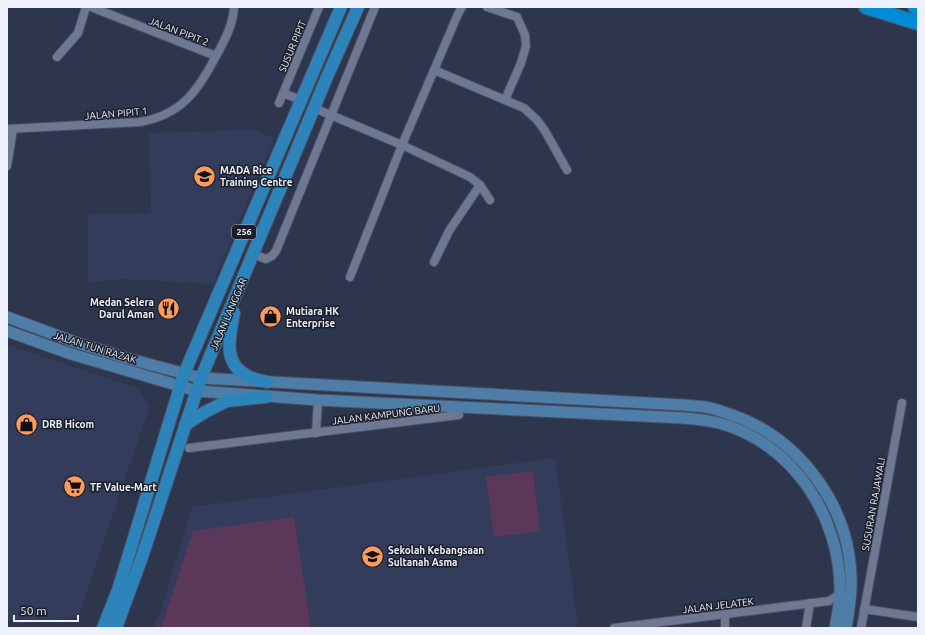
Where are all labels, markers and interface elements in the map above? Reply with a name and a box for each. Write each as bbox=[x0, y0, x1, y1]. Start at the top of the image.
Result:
street label: JALAN PIPIT 2 bbox=[147, 15, 210, 48]
street label: SUSUR PIPIT bbox=[277, 18, 309, 74]
street label: JALAN PIPIT 1 bbox=[84, 105, 148, 122]
school or university icon: MADA Rice Training Centre bbox=[191, 163, 217, 189]
place label: MADA Rice Training Centre bbox=[220, 165, 293, 188]
road number: 256 bbox=[232, 225, 256, 239]
street label: JALAN LANGGAR bbox=[208, 276, 249, 352]
restaurant icon: Medan Selera Darul Aman bbox=[156, 295, 182, 321]
place label: Medan Selera Darul Aman bbox=[90, 297, 154, 320]
shop icon: Mutiara HK Enterprise bbox=[258, 304, 284, 330]
place label: Mutiara HK Enterprise bbox=[286, 306, 339, 329]
street label: JALAN TUN RAZAK bbox=[52, 330, 138, 365]
street label: JALAN KAMPUNG BARU bbox=[331, 402, 441, 427]
shop icon: DRB Hicom bbox=[13, 411, 39, 437]
place label: DRB Hicom bbox=[42, 419, 94, 430]
street label: SUSURAN RAJAWALI bbox=[860, 457, 887, 552]
supermarket icon: TF Value-Mart bbox=[62, 474, 88, 500]
place label: TF Value-Mart bbox=[90, 482, 157, 493]
school or university icon: Sekolah Kebangsaan Sultanah Asma bbox=[360, 543, 386, 569]
place label: Sekolah Kebangsaan Sultanah Asma bbox=[388, 545, 484, 568]
street label: JALAN JELATEK bbox=[682, 596, 754, 615]
scale bar bbox=[14, 597, 78, 623]
text: 50 m bbox=[20, 604, 47, 617]

